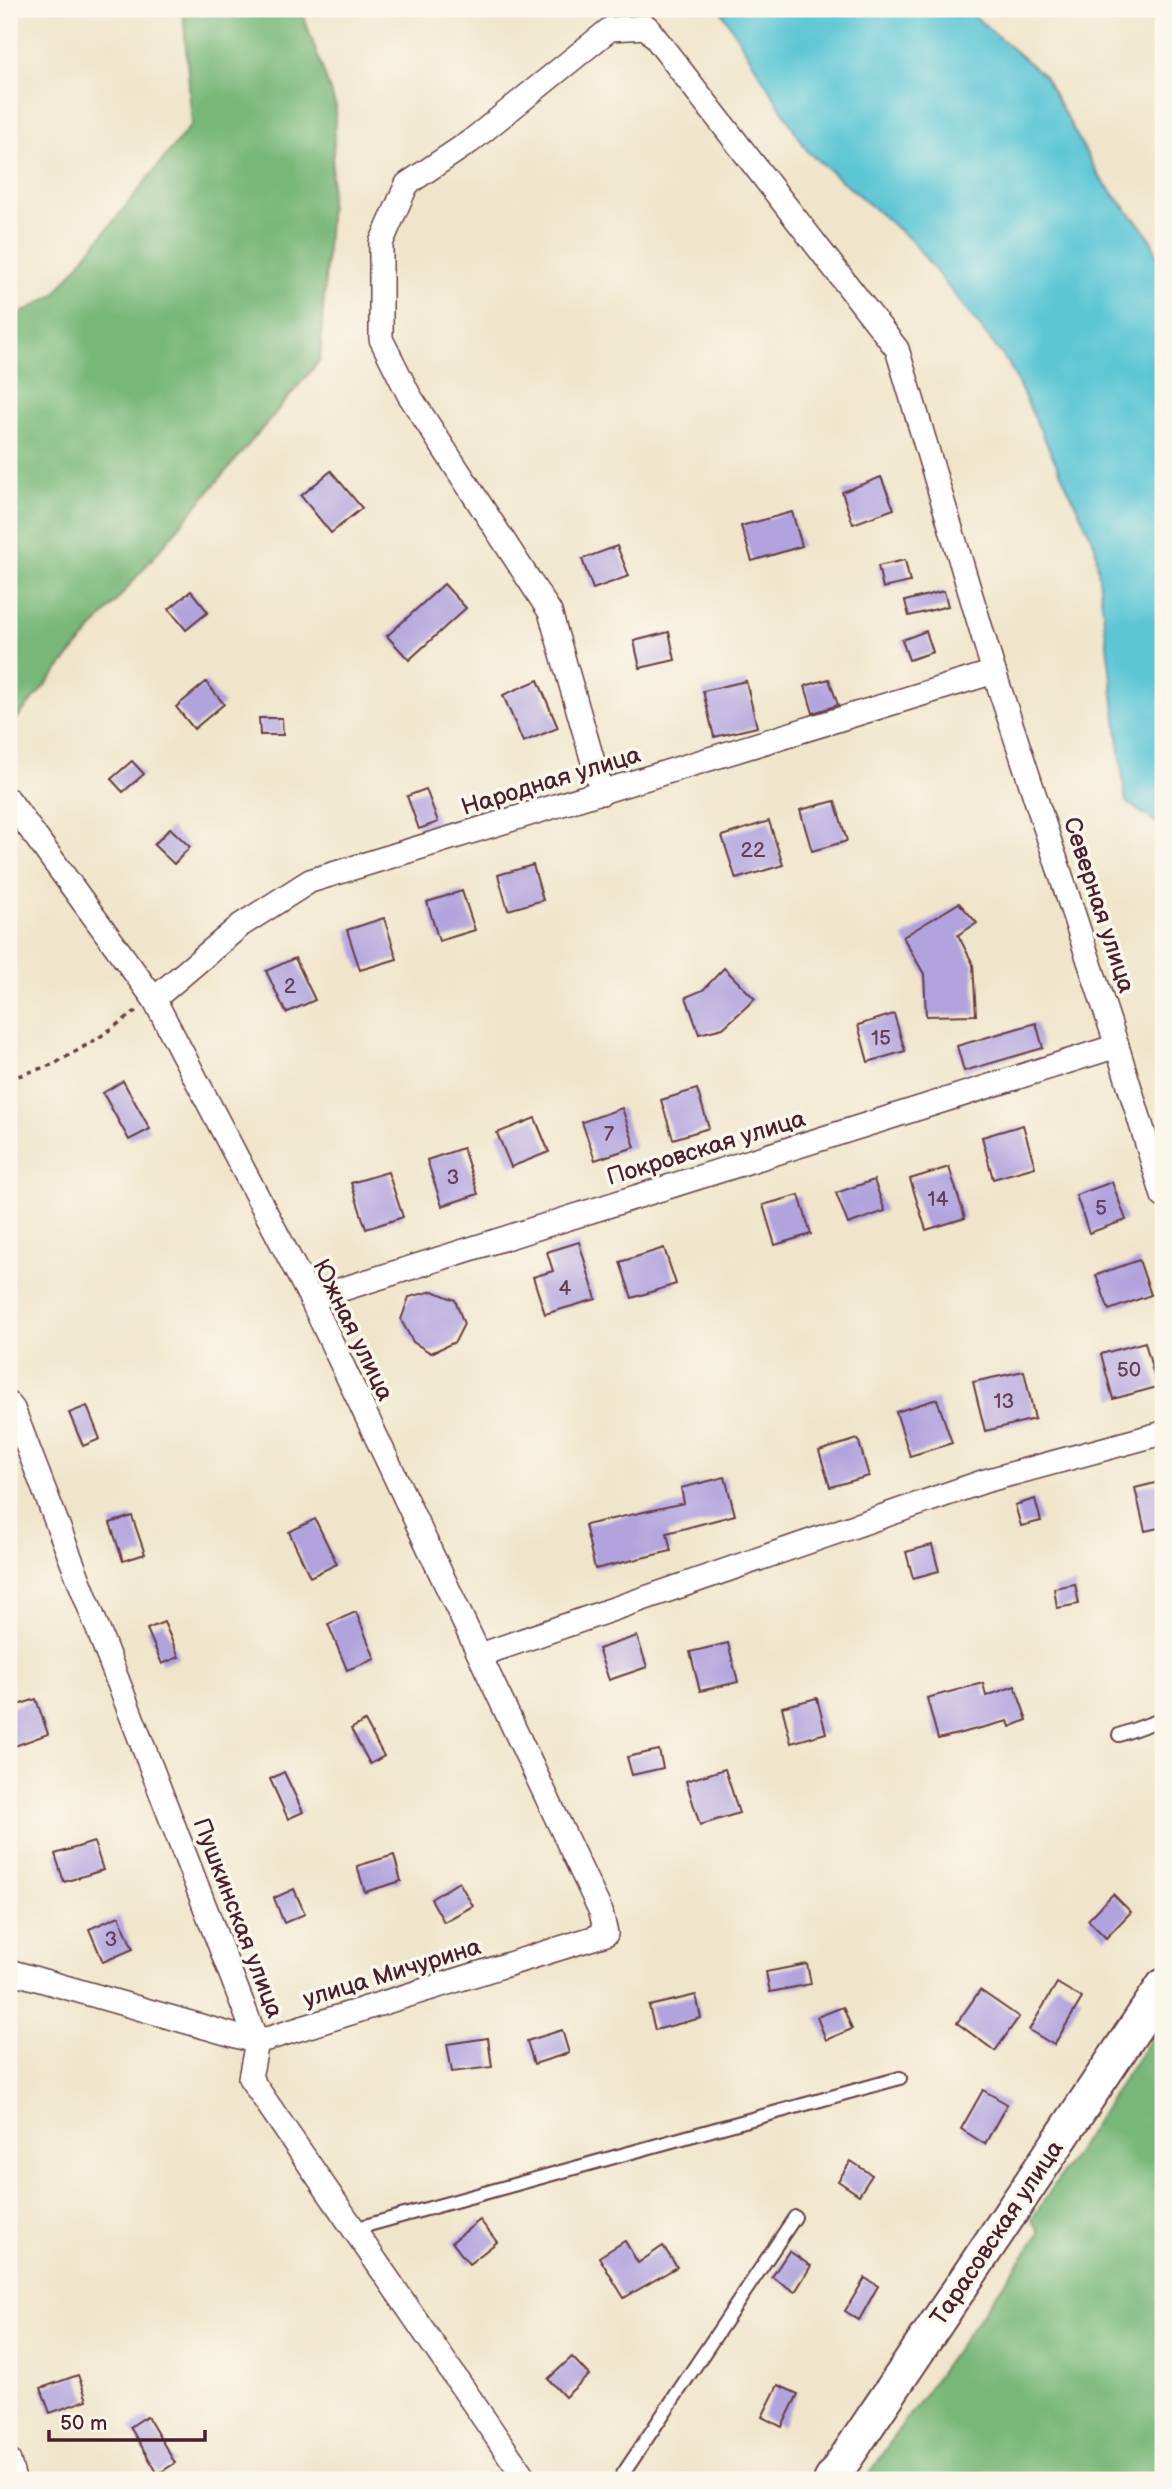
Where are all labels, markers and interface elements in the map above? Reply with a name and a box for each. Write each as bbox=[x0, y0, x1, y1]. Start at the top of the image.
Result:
street label: Народная улица bbox=[458, 740, 644, 822]
street label: Северная улица bbox=[1057, 813, 1141, 997]
house number: 22 bbox=[741, 838, 766, 863]
house number: 2 bbox=[284, 974, 297, 999]
house number: 15 bbox=[871, 1026, 891, 1051]
street label: Покровская улица bbox=[603, 1104, 809, 1192]
house number: 7 bbox=[604, 1122, 615, 1147]
house number: 3 bbox=[447, 1165, 459, 1190]
house number: 14 bbox=[928, 1187, 949, 1212]
house number: 5 bbox=[1095, 1196, 1107, 1221]
street label: Южная улица bbox=[306, 1254, 400, 1406]
house number: 4 bbox=[559, 1276, 572, 1301]
house number: 50 bbox=[1117, 1358, 1141, 1383]
house number: 13 bbox=[993, 1389, 1015, 1414]
street label: Пушкинская улица bbox=[187, 1814, 289, 2022]
house number: 3 bbox=[105, 1927, 117, 1952]
street label: улица Мичурина bbox=[300, 1932, 484, 2014]
street label: Тарасовская улица bbox=[924, 2135, 1070, 2331]
scale bar bbox=[49, 2398, 205, 2442]
text: 50 m bbox=[60, 2411, 107, 2436]

